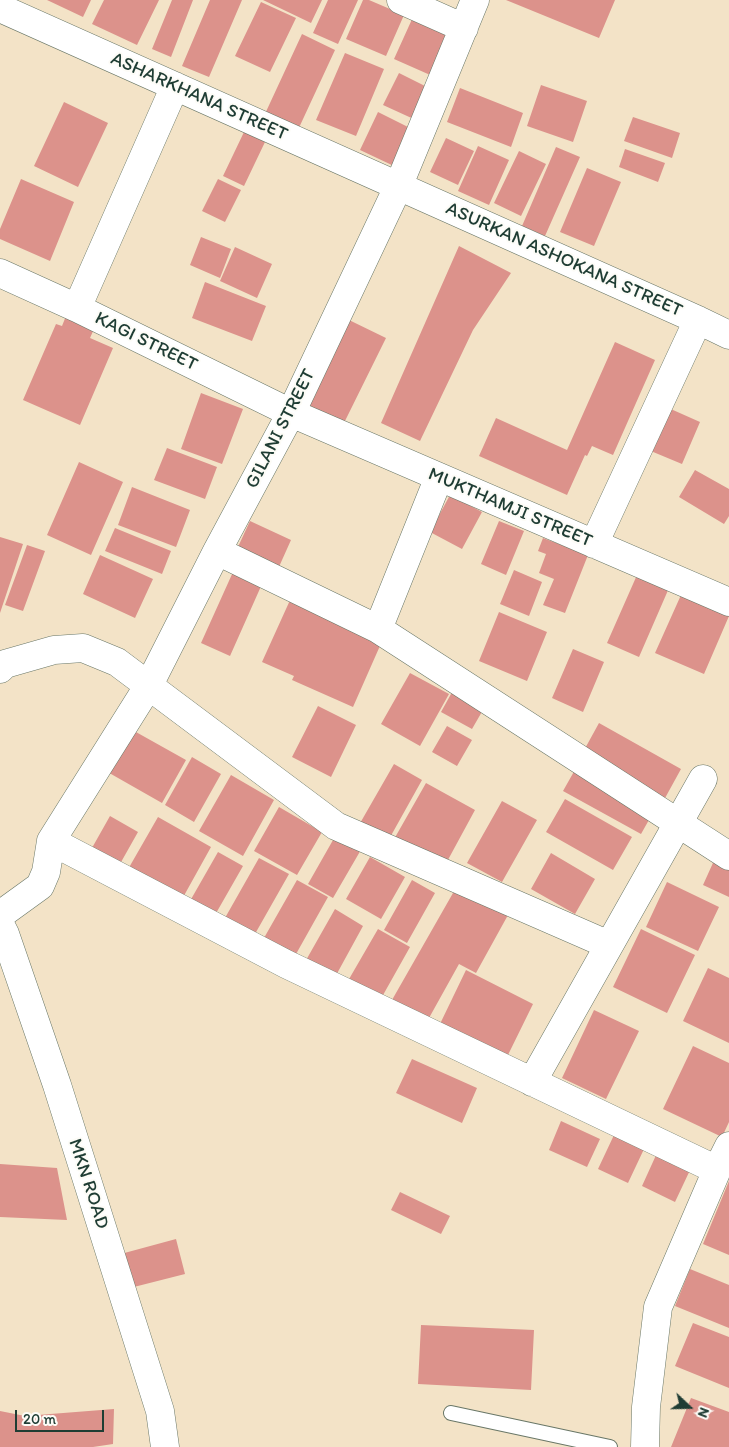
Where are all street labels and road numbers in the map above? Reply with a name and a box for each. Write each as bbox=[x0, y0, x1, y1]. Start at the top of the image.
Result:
street label: ASHARKHANA STREET bbox=[107, 48, 291, 146]
street label: ASURKAN ASHOKANA STREET bbox=[442, 197, 686, 323]
street label: KAGI STREET bbox=[91, 307, 201, 377]
street label: GILANI STREET bbox=[241, 365, 321, 493]
street label: MUKTHAMJI STREET bbox=[424, 463, 596, 553]
street label: MKN ROAD bbox=[63, 1136, 113, 1232]

